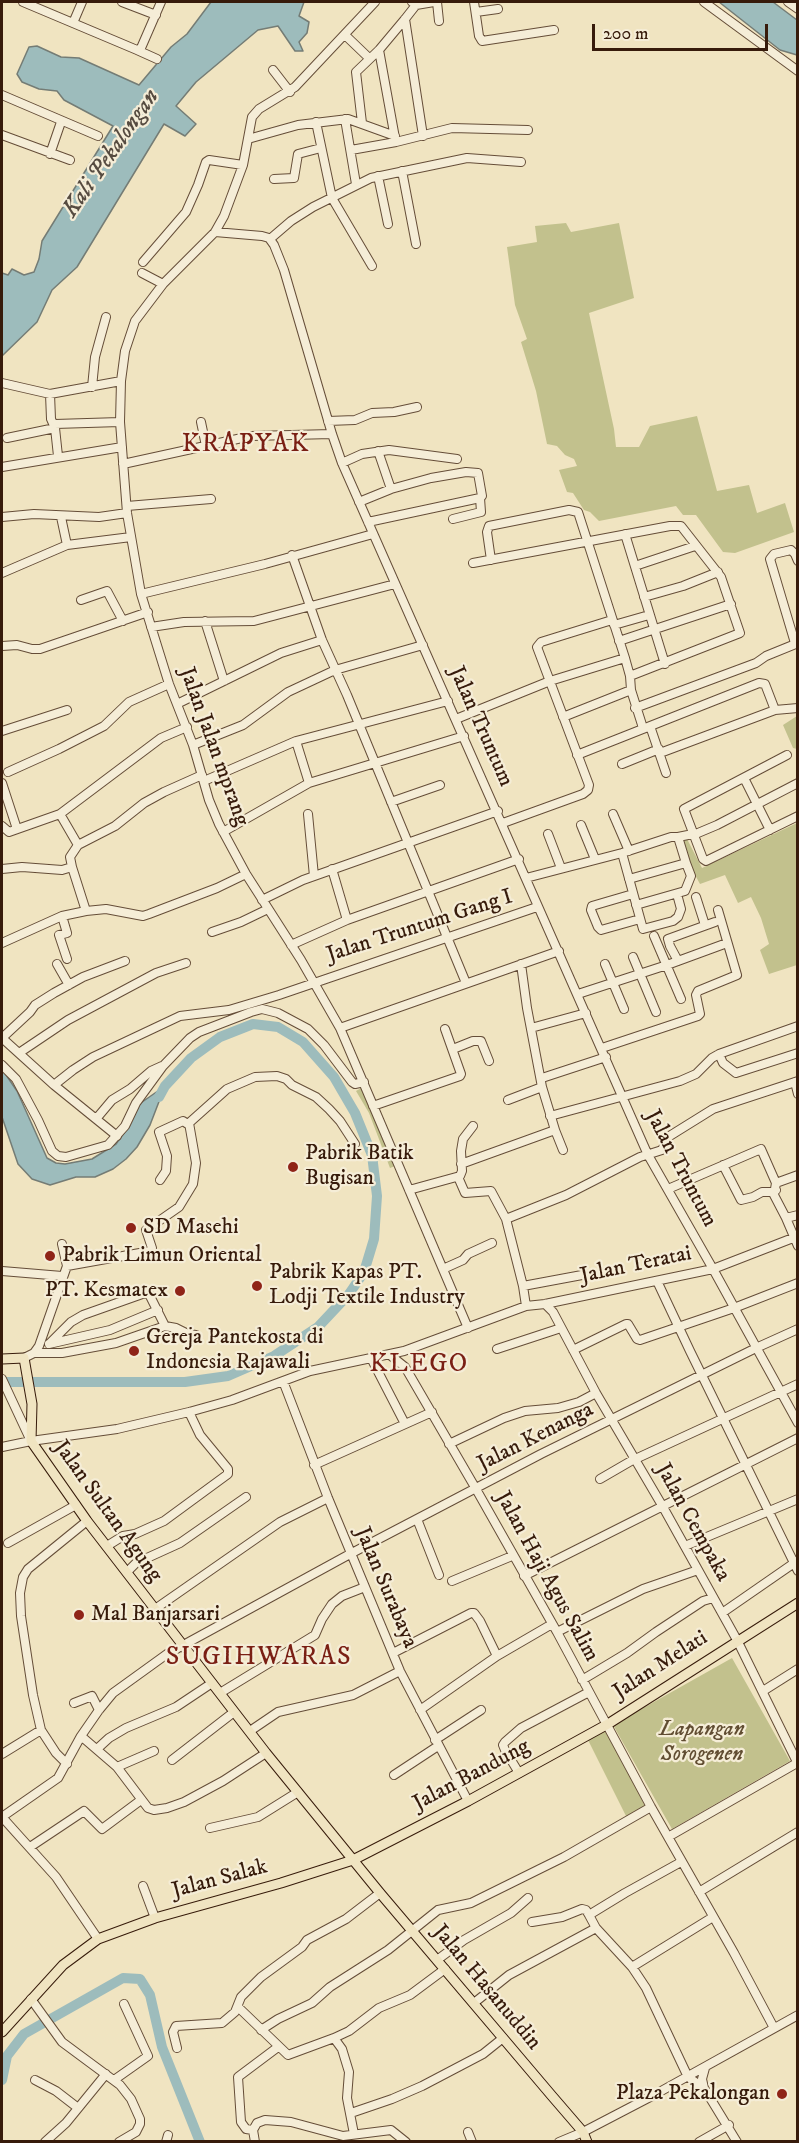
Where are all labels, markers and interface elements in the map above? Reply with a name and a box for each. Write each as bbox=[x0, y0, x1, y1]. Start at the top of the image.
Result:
scale bar bbox=[595, 12, 770, 50]
text: 200 m bbox=[603, 23, 649, 45]
water label: Kali Pekalongan bbox=[57, 84, 167, 224]
district label: KRAPYAK bbox=[182, 430, 310, 462]
street label: Jalan Truntum bbox=[442, 663, 518, 791]
street label: Jalan Jalan mprang bbox=[172, 664, 254, 830]
street label: Jalan Truntum Gang I bbox=[324, 884, 516, 970]
street label: Jalan Truntum bbox=[638, 1106, 722, 1232]
place label: Pabrik Batik Bugisan bbox=[305, 1141, 414, 1192]
marker: Pabrik Batik Bugisan bbox=[286, 1160, 300, 1174]
place label: SD Masehi bbox=[143, 1215, 239, 1241]
marker: SD Masehi bbox=[124, 1221, 138, 1235]
street label: Jalan Teratai bbox=[578, 1241, 694, 1291]
place label: Pabrik Limun Oriental bbox=[62, 1243, 262, 1269]
marker: Pabrik Limun Oriental bbox=[43, 1249, 57, 1263]
place label: Pabrik Kapas PT. Lodji Textile Industry bbox=[269, 1260, 465, 1312]
place label: PT. Kesmatex bbox=[45, 1278, 168, 1304]
marker: Pabrik Kapas PT. Lodji Textile Industry bbox=[250, 1279, 264, 1293]
marker: PT. Kesmatex bbox=[173, 1284, 187, 1298]
place label: Gereja Pantekosta di Indonesia Rajawali bbox=[146, 1325, 323, 1376]
marker: Gereja Pantekosta di Indonesia Rajawali bbox=[127, 1344, 141, 1358]
district label: KLEGO bbox=[369, 1350, 469, 1382]
street label: Jalan Kenanga bbox=[474, 1398, 598, 1478]
street label: Jalan Sultan Agung bbox=[47, 1436, 167, 1588]
street label: Jalan Cempaka bbox=[649, 1459, 735, 1587]
street label: Jalan Haji Agus Salim bbox=[488, 1487, 604, 1667]
street label: Jalan Surabaya bbox=[348, 1524, 422, 1652]
place label: Mal Banjarsari bbox=[91, 1602, 220, 1628]
marker: Mal Banjarsari bbox=[72, 1608, 86, 1622]
street label: Jalan Melati bbox=[609, 1626, 713, 1706]
district label: SUGIHWARAS bbox=[166, 1643, 352, 1675]
park label: Lapangan Sorogenen bbox=[659, 1717, 745, 1768]
street label: Jalan Bandung bbox=[409, 1734, 535, 1818]
street label: Jalan Salak bbox=[169, 1855, 271, 1905]
street label: Jalan Hasanuddin bbox=[426, 1920, 546, 2056]
place label: Plaza Pekalongan bbox=[616, 2081, 770, 2107]
marker: Plaza Pekalongan bbox=[775, 2087, 789, 2101]

